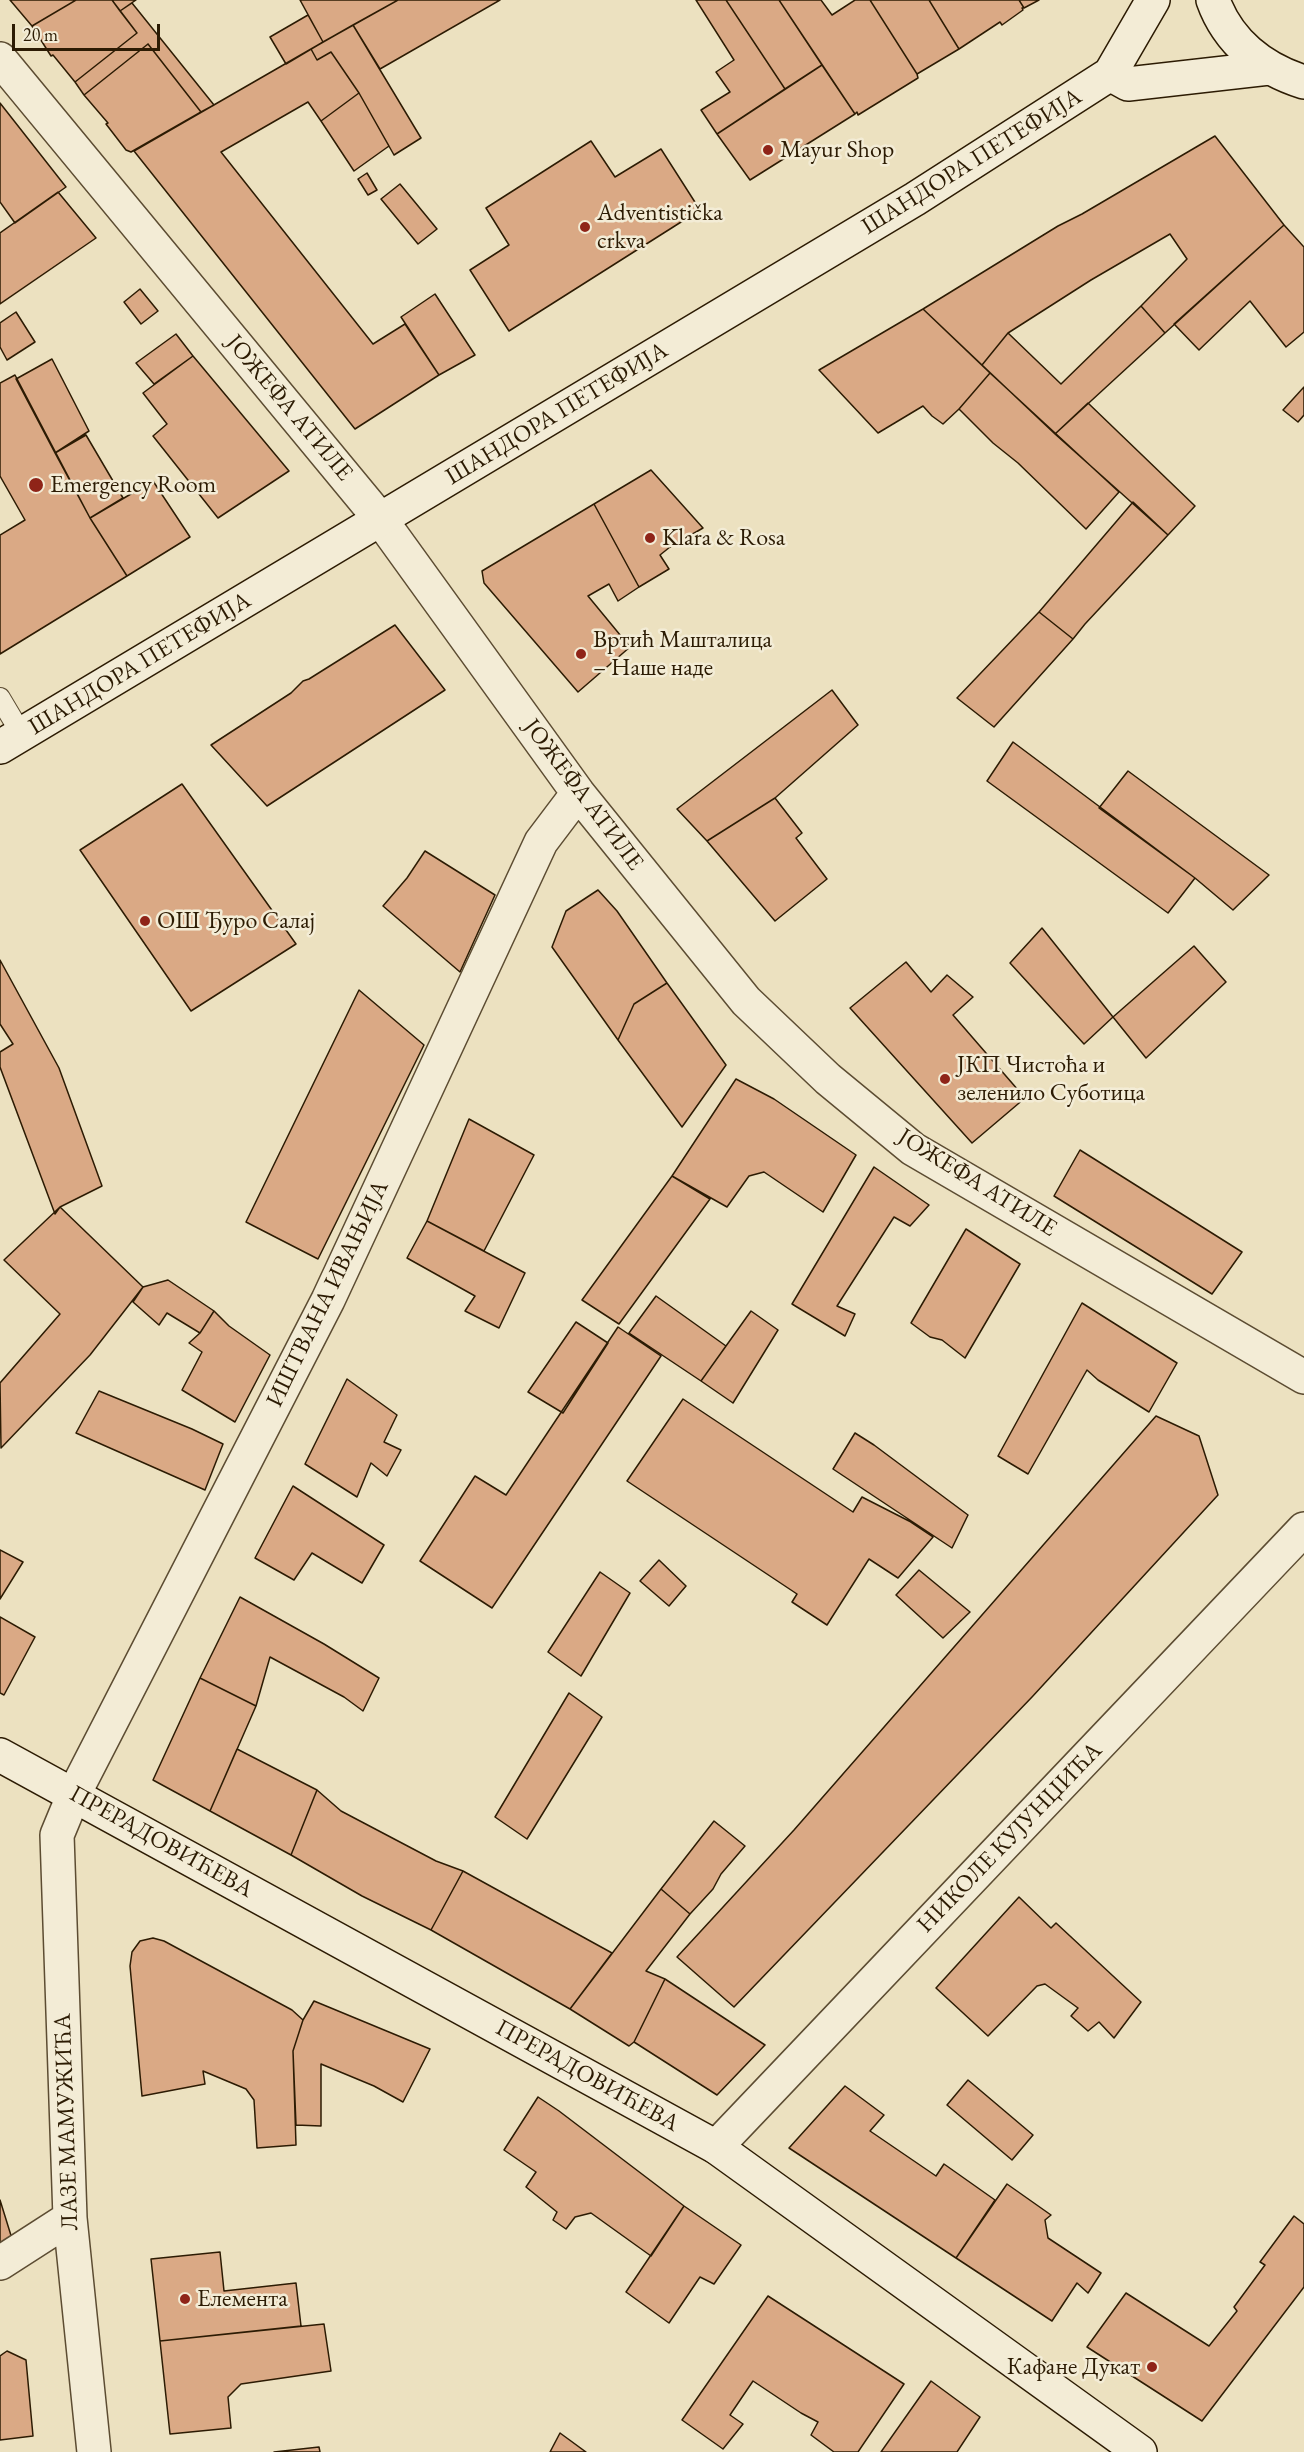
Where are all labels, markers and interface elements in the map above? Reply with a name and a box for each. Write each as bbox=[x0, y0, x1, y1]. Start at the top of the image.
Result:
scale bar bbox=[15, 12, 164, 50]
text: 20 m bbox=[23, 23, 58, 46]
street label: ШАНДОРА ПЕТЕФИЈА bbox=[857, 82, 1087, 242]
place label: Mayur Shop bbox=[780, 136, 894, 164]
marker: Mayur Shop bbox=[761, 143, 775, 157]
place label: Adventistička crkva bbox=[597, 199, 723, 255]
marker: Adventistička crkva bbox=[578, 220, 592, 234]
street label: ЈОЖЕФА АТИЛЕ bbox=[220, 329, 358, 487]
street label: ШАНДОРА ПЕТЕФИЈА bbox=[441, 336, 673, 492]
place label: Emergency Room bbox=[50, 471, 216, 499]
marker: Emergency Room bbox=[27, 476, 45, 494]
place label: Klara & Rosa bbox=[662, 524, 785, 552]
marker: Klara & Rosa bbox=[643, 531, 657, 545]
street label: ШАНДОРА ПЕТЕФИЈА bbox=[24, 586, 256, 742]
place label: Вртић Машталица – Наше наде bbox=[593, 626, 772, 682]
marker: Вртић Машталица – Наше наде bbox=[574, 647, 588, 661]
street label: ЈОЖЕФА АТИЛЕ bbox=[517, 714, 649, 876]
place label: ОШ Ђуро Салај bbox=[157, 907, 315, 935]
marker: ОШ Ђуро Салај bbox=[138, 914, 152, 928]
place label: ЈКП Чистоћа и зеленило Суботица bbox=[957, 1051, 1145, 1107]
marker: ЈКП Чистоћа и зеленило Суботица bbox=[938, 1072, 952, 1086]
street label: ЈОЖЕФА АТИЛЕ bbox=[892, 1123, 1062, 1243]
street label: ИШТВАНА ИВАЊИЈА bbox=[261, 1176, 395, 1412]
street label: НИКОЛЕ КУЈУНЏИЋА bbox=[911, 1737, 1109, 1939]
street label: ПРЕРАДОВИЋЕВА bbox=[64, 1780, 258, 1904]
street label: ЛАЗЕ МАМУЖИЋА bbox=[49, 2013, 85, 2231]
street label: ПРЕРАДОВИЋЕВА bbox=[490, 2014, 684, 2138]
place label: Елемента bbox=[197, 2285, 288, 2313]
marker: Елемента bbox=[178, 2292, 192, 2306]
place label: Кафане Дукат bbox=[1007, 2353, 1140, 2381]
marker: Кафане Дукат bbox=[1145, 2360, 1159, 2374]

